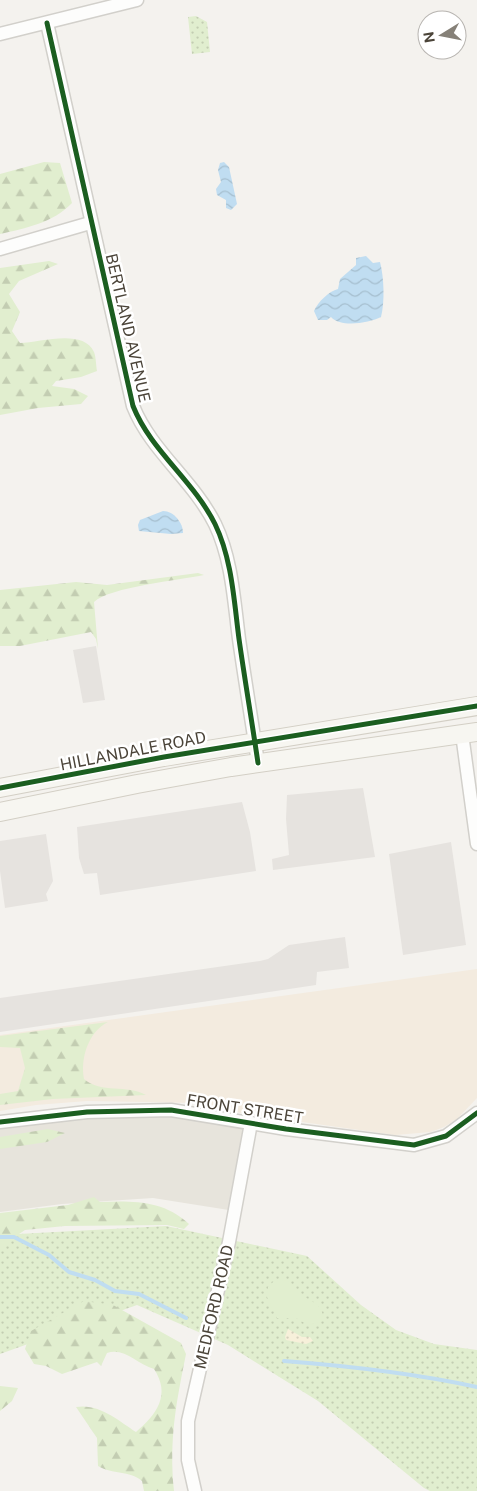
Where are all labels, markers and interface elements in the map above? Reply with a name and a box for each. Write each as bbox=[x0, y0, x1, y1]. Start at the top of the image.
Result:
north arrow bbox=[417, 10, 467, 60]
text: N bbox=[420, 30, 438, 44]
street label: BERTLAND AVENUE bbox=[102, 252, 154, 404]
street label: HILLANDALE ROAD bbox=[58, 728, 208, 774]
street label: FRONT STREET bbox=[185, 1090, 305, 1128]
street label: MEDFORD ROAD bbox=[190, 1243, 238, 1371]

